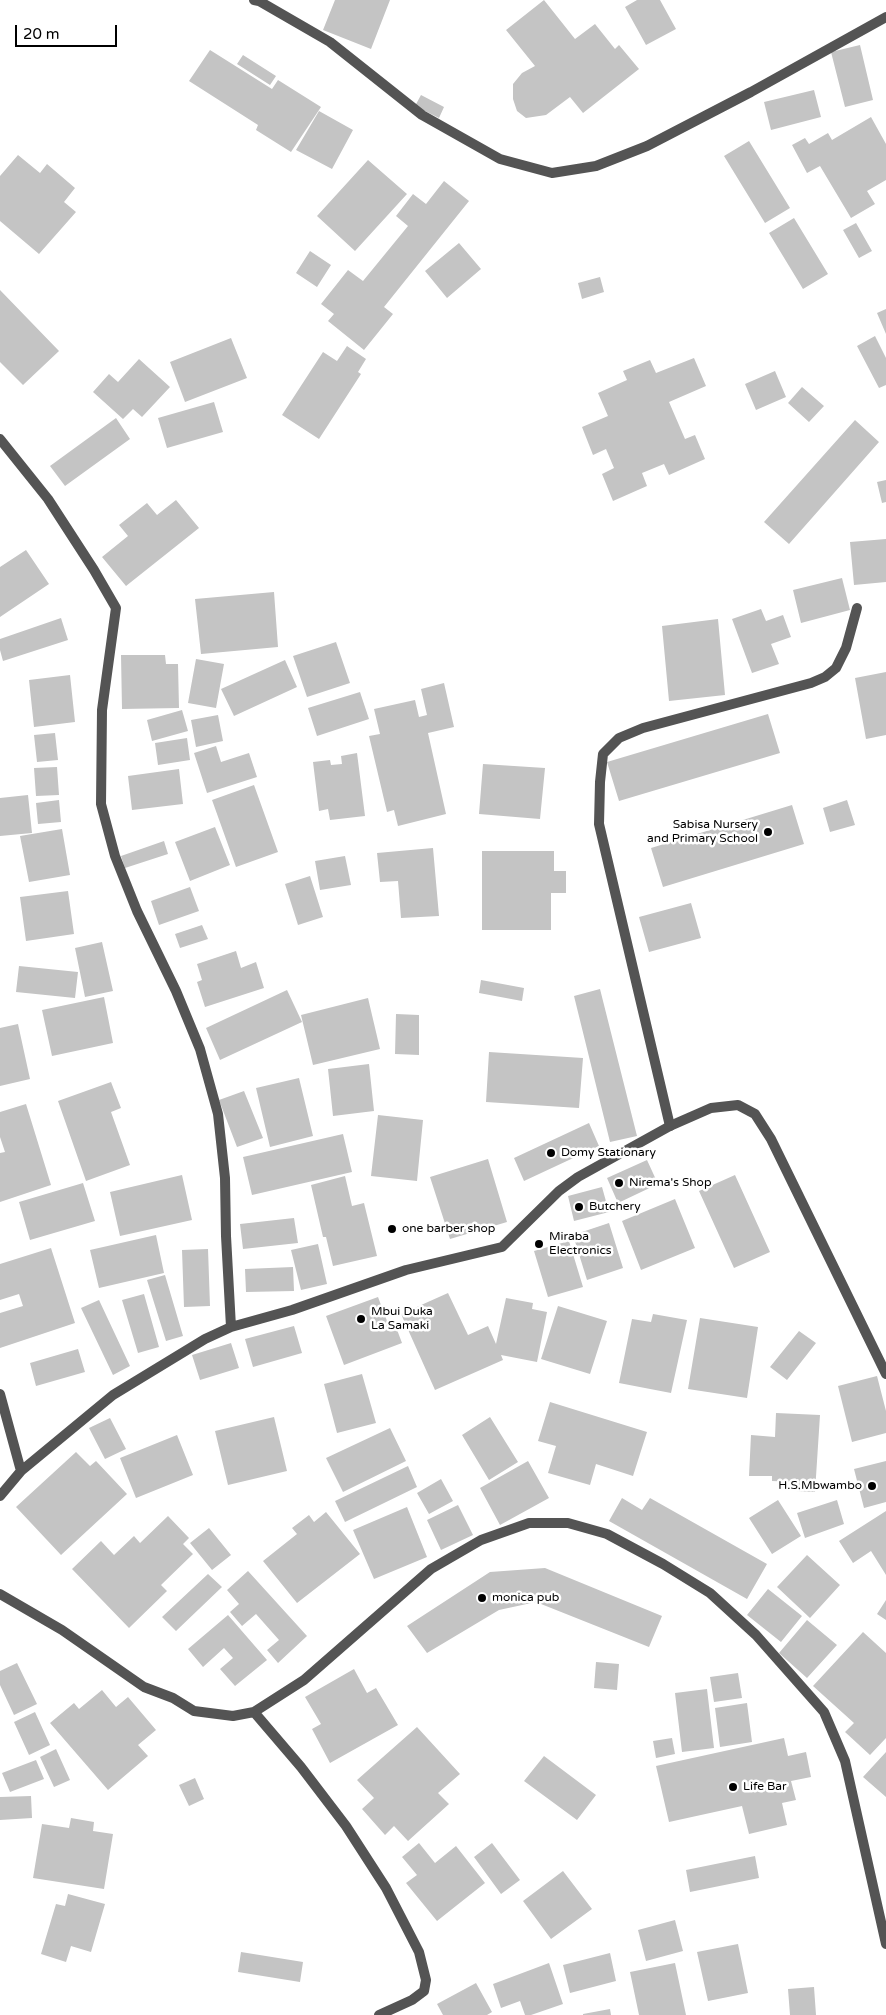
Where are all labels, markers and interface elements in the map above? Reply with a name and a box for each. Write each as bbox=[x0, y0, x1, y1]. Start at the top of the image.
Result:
scale bar bbox=[18, 15, 120, 47]
text: 20 m bbox=[23, 25, 60, 43]
place label: Sabisa Nursery and Primary School bbox=[647, 818, 758, 846]
marker: Sabisa Nursery and Primary School bbox=[762, 826, 774, 838]
place label: Domy Stationary bbox=[561, 1146, 656, 1160]
marker: Domy Stationary bbox=[545, 1147, 557, 1159]
place label: Nirema's Shop bbox=[629, 1176, 711, 1190]
marker: Nirema's Shop bbox=[613, 1177, 625, 1189]
place label: Butchery bbox=[589, 1200, 641, 1214]
marker: Butchery bbox=[573, 1201, 585, 1213]
place label: one barber shop bbox=[402, 1222, 495, 1236]
marker: one barber shop bbox=[386, 1223, 398, 1235]
place label: Miraba Electronics bbox=[549, 1230, 612, 1258]
marker: Miraba Electronics bbox=[533, 1238, 545, 1250]
place label: Mbui Duka La Samaki bbox=[371, 1305, 433, 1333]
marker: Mbui Duka La Samaki bbox=[355, 1313, 367, 1325]
place label: H.S.Mbwambo bbox=[778, 1479, 862, 1493]
marker: H.S.Mbwambo bbox=[866, 1480, 878, 1492]
place label: monica pub bbox=[492, 1591, 559, 1605]
marker: monica pub bbox=[476, 1592, 488, 1604]
place label: Life Bar bbox=[743, 1780, 787, 1794]
marker: Life Bar bbox=[727, 1781, 739, 1793]

